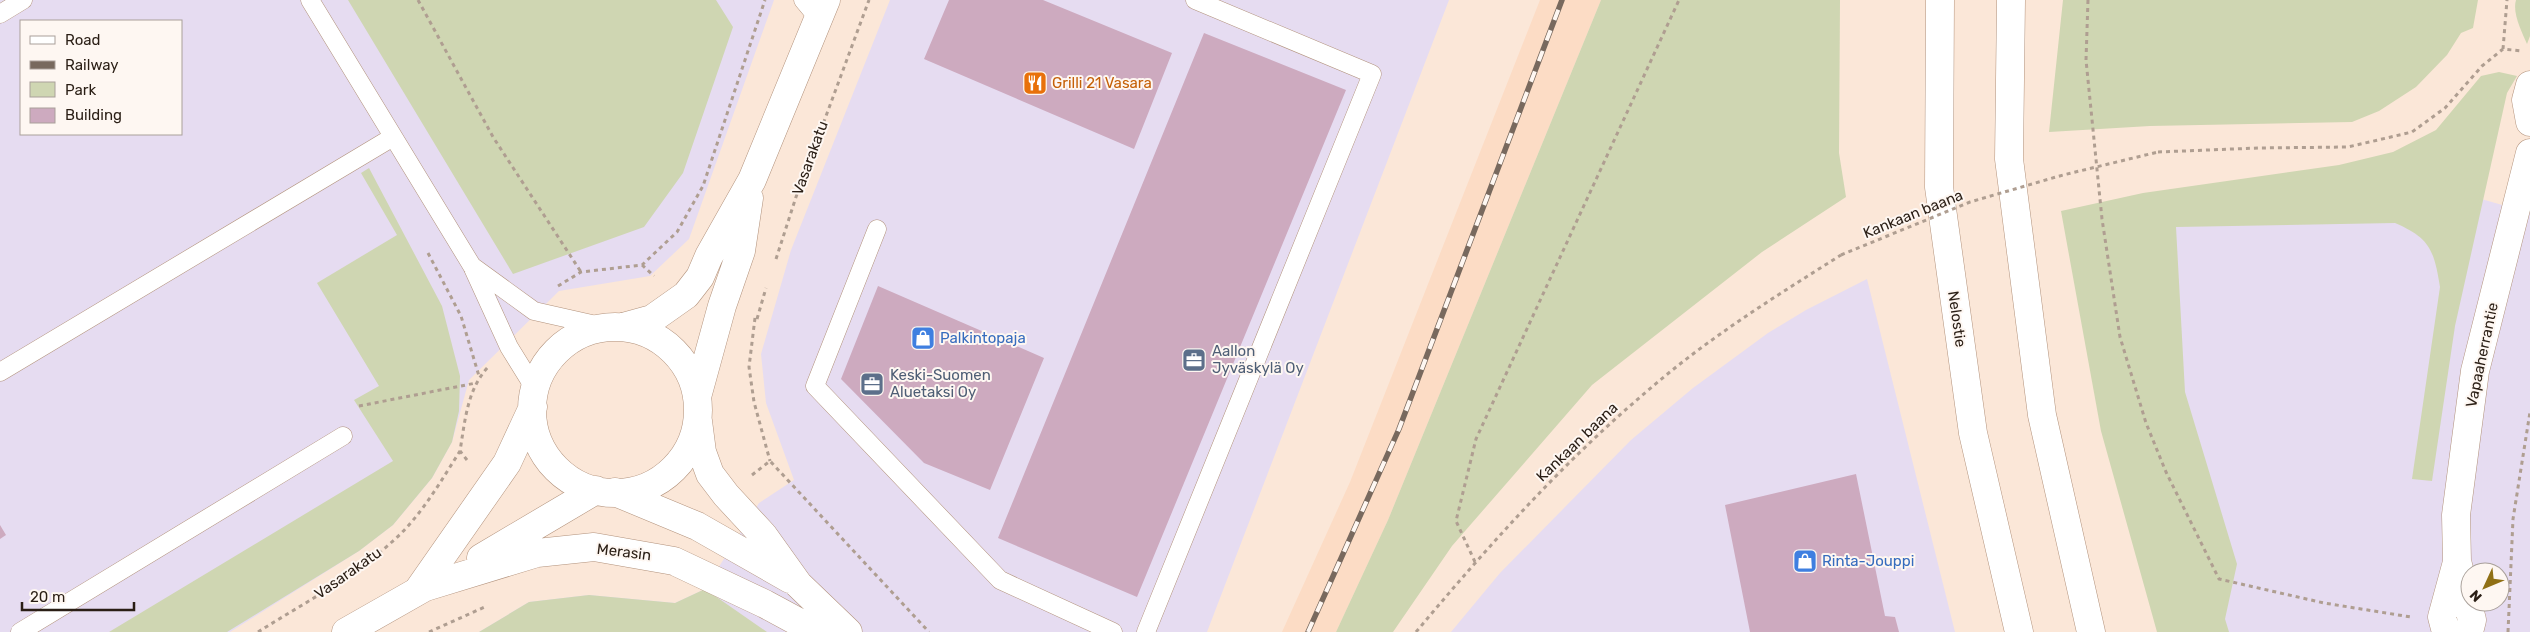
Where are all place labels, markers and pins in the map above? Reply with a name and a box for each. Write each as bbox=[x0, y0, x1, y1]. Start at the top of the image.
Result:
restaurant icon: Grilli 21 Vasara bbox=[1022, 70, 1048, 96]
place label: Grilli 21 Vasara bbox=[1052, 74, 1152, 92]
shop icon: Palkintopaja bbox=[910, 325, 936, 351]
place label: Palkintopaja bbox=[940, 329, 1026, 347]
place label: Aallon Jyväskylä Oy bbox=[1212, 342, 1304, 377]
office icon: Aallon Jyväskylä Oy bbox=[1181, 347, 1207, 373]
place label: Keski-Suomen Aluetaksi Oy bbox=[890, 366, 991, 401]
office icon: Keski-Suomen Aluetaksi Oy bbox=[859, 371, 885, 397]
shop icon: Rinta-Jouppi bbox=[1792, 548, 1818, 574]
place label: Rinta-Jouppi bbox=[1822, 552, 1914, 570]

